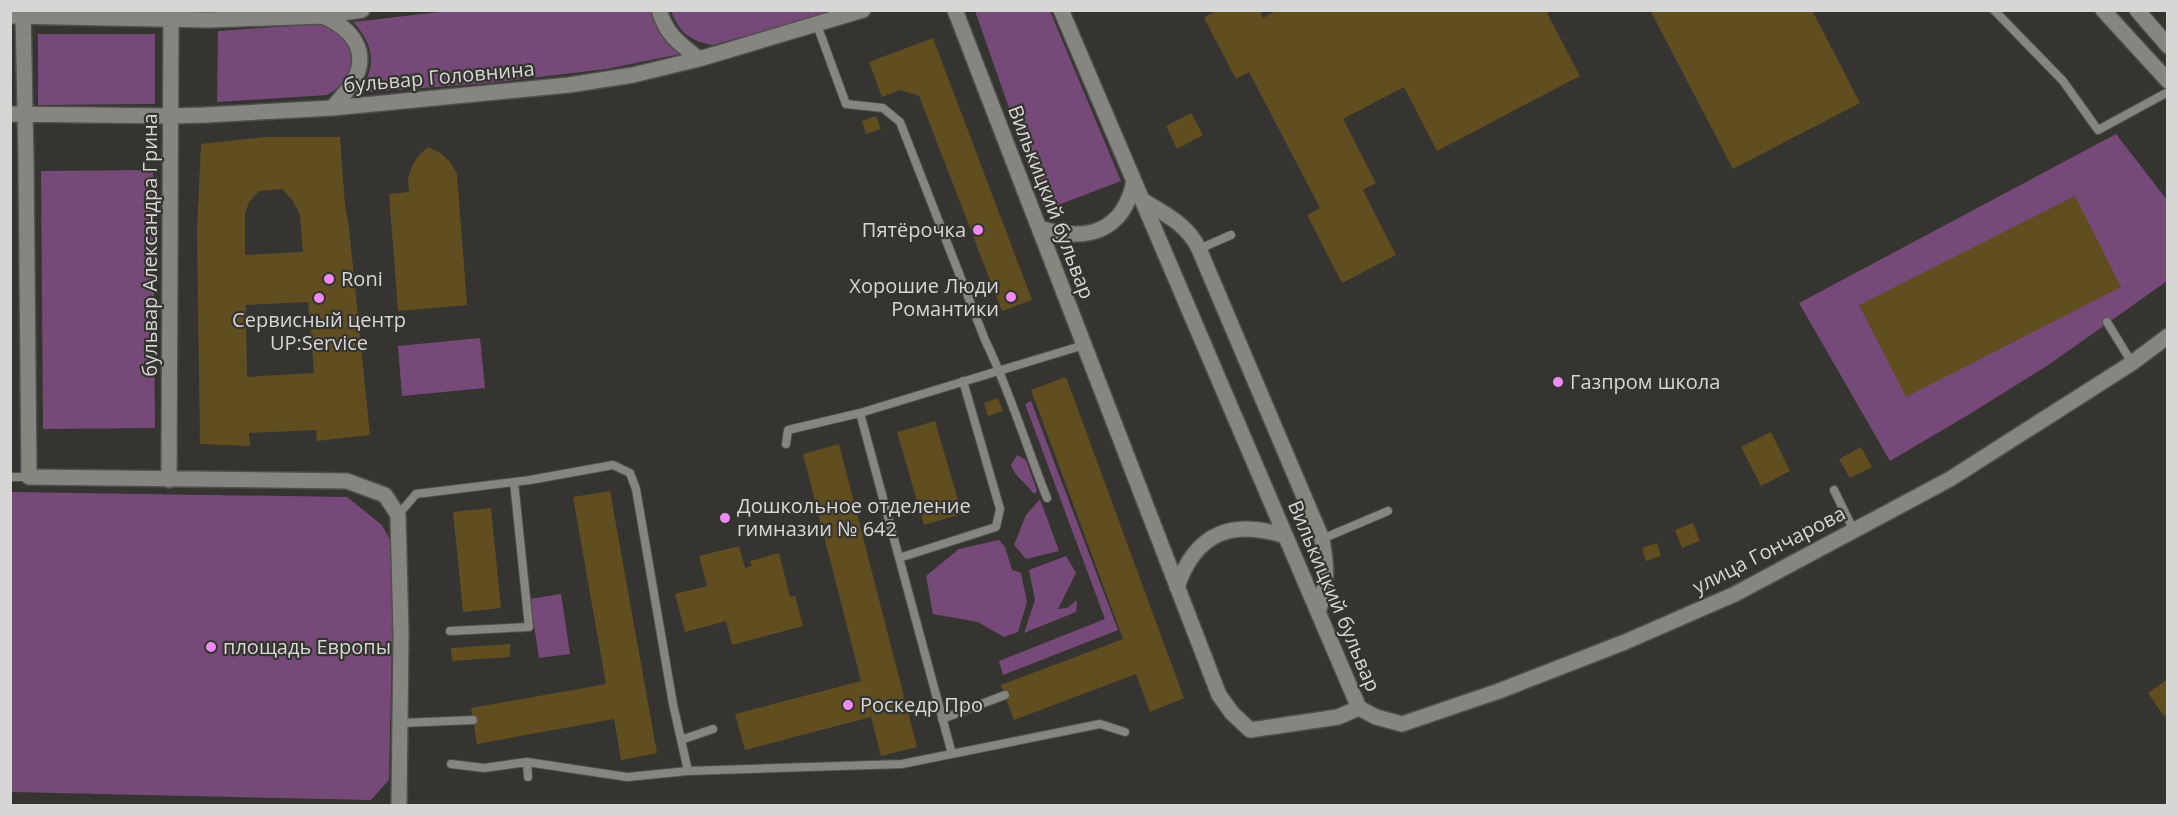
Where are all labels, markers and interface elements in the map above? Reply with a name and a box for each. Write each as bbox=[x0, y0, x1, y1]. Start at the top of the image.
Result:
street label: бульвар Головнина bbox=[342, 55, 536, 98]
street label: Вилькицкий бульвар bbox=[1002, 101, 1101, 303]
street label: бульвар Александра Грина bbox=[136, 113, 163, 377]
place label: Пятёрочка bbox=[862, 216, 966, 243]
marker: Пятёрочка bbox=[971, 223, 985, 237]
place label: Roni bbox=[341, 265, 383, 292]
marker: Roni bbox=[322, 272, 336, 286]
place label: Хорошие Люди Романтики bbox=[849, 272, 999, 322]
marker: Хорошие Люди Романтики bbox=[1004, 290, 1018, 304]
marker: Сервисный центр UP:Service bbox=[312, 291, 326, 305]
place label: Сервисный центр UP:Service bbox=[232, 306, 406, 356]
place label: Газпром школа bbox=[1570, 368, 1720, 395]
marker: Газпром школа bbox=[1551, 375, 1565, 389]
place label: Дошкольное отделение гимназии № 642 bbox=[737, 492, 971, 542]
street label: Вилькицкий бульвар bbox=[1282, 496, 1387, 696]
street label: улица Гончарова bbox=[1688, 499, 1850, 600]
marker: Дошкольное отделение гимназии № 642 bbox=[718, 511, 732, 525]
place label: площадь Европы bbox=[223, 633, 391, 660]
marker: площадь Европы bbox=[204, 640, 218, 654]
place label: Роскедр Про bbox=[860, 691, 983, 718]
marker: Роскедр Про bbox=[841, 698, 855, 712]

